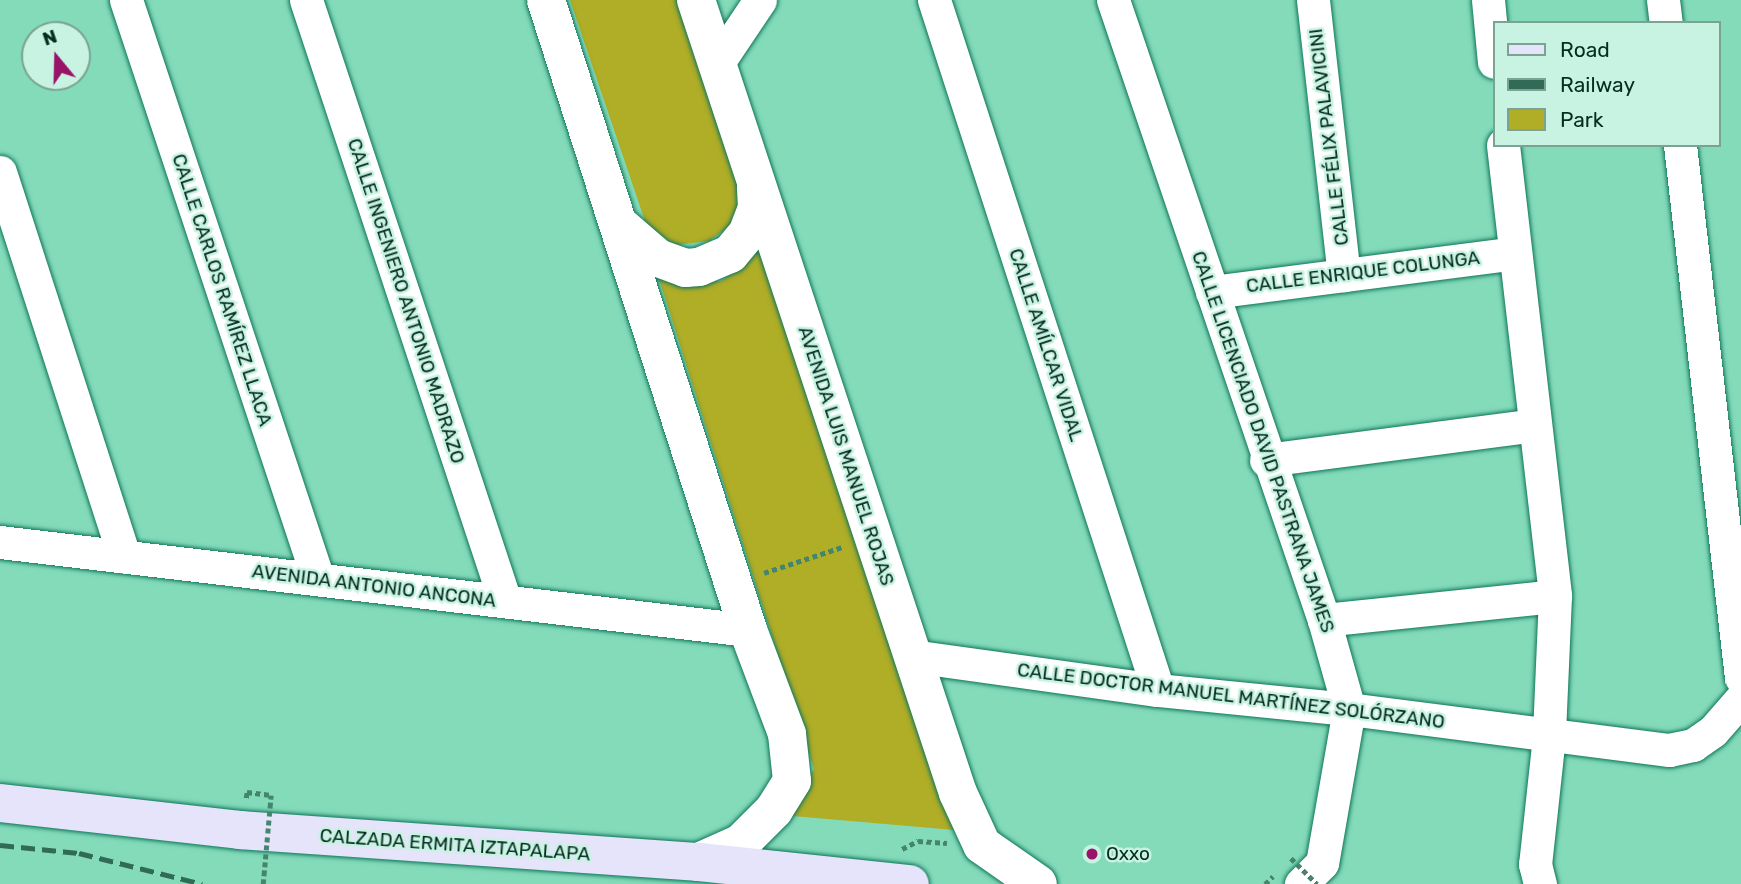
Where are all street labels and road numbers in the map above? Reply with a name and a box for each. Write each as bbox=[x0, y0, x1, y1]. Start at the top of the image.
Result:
street label: CALLE FÉLIX PALAVICINI bbox=[1304, 27, 1354, 247]
street label: CALLE INGENIERO ANTONIO MADRAZO bbox=[342, 135, 470, 467]
street label: CALLE CARLOS RAMÍREZ LLACA bbox=[167, 151, 277, 429]
street label: CALLE AMÍLCAR VIDAL bbox=[1004, 245, 1088, 445]
street label: CALLE ENRIQUE COLUNGA bbox=[1245, 246, 1481, 298]
street label: CALLE LICENCIADO DAVID PASTRANA JAMES bbox=[1187, 248, 1339, 636]
street label: AVENIDA LUIS MANUEL ROJAS bbox=[793, 323, 899, 589]
street label: AVENIDA ANTONIO ANCONA bbox=[250, 560, 498, 612]
street label: CALLE DOCTOR MANUEL MARTÍNEZ SOLÓRZANO bbox=[1016, 658, 1446, 734]
street label: CALZADA ERMITA IZTAPALAPA bbox=[318, 824, 592, 866]

